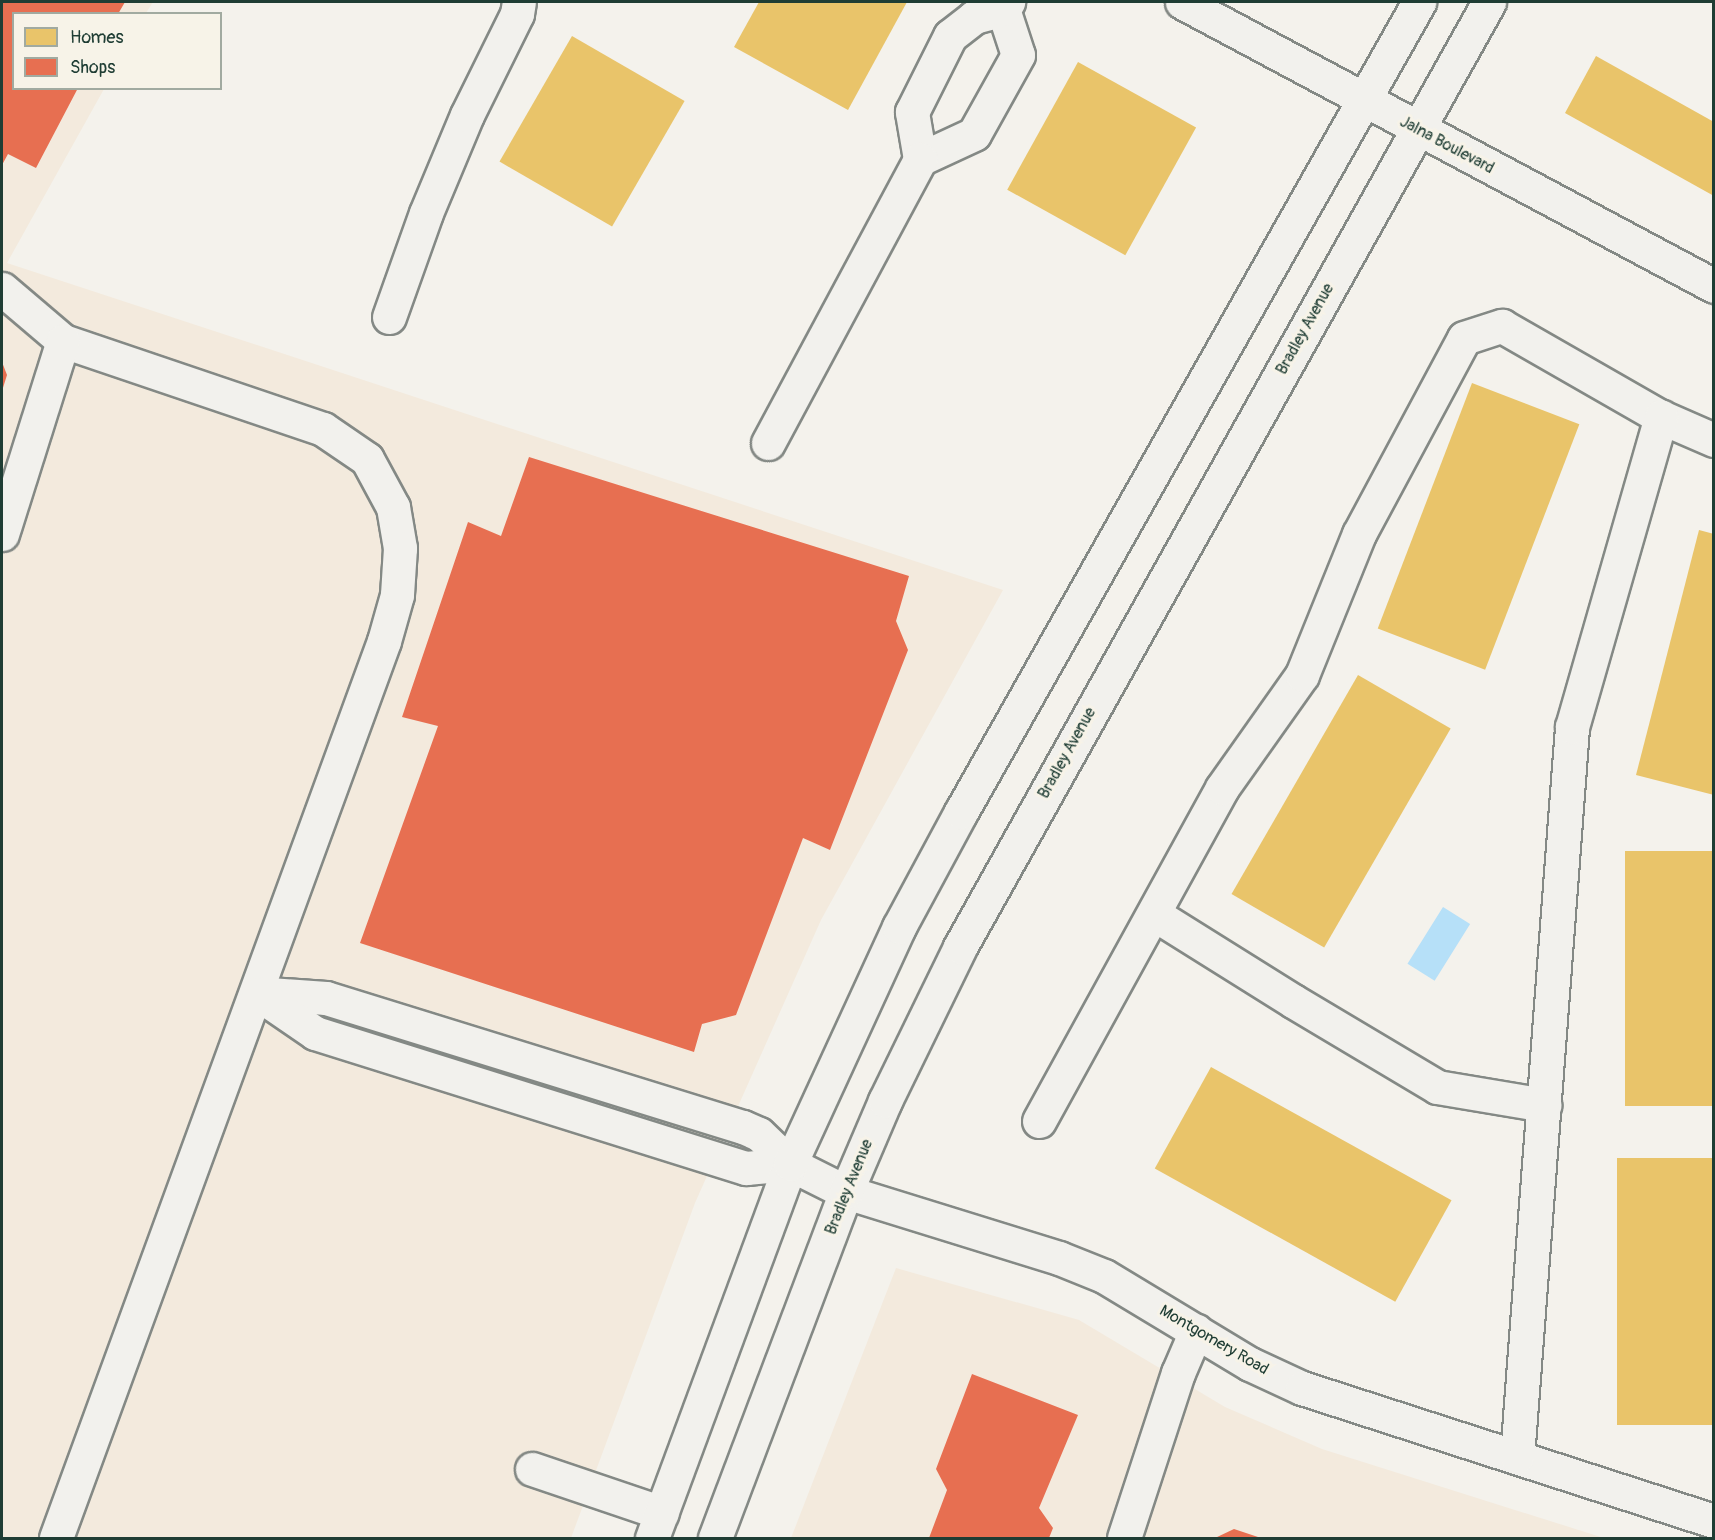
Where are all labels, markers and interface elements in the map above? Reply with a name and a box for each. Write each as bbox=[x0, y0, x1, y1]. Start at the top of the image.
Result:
legend bbox=[12, 12, 222, 90]
text: Homes bbox=[70, 26, 123, 49]
text: Shops bbox=[70, 56, 115, 79]
street label: Jalna Boulevard bbox=[1397, 112, 1497, 178]
street label: Bradley Avenue bbox=[1272, 280, 1338, 378]
street label: Bradley Avenue bbox=[1034, 704, 1100, 802]
street label: Bradley Avenue bbox=[821, 1136, 877, 1238]
street label: Montgomery Road bbox=[1156, 1301, 1272, 1379]

